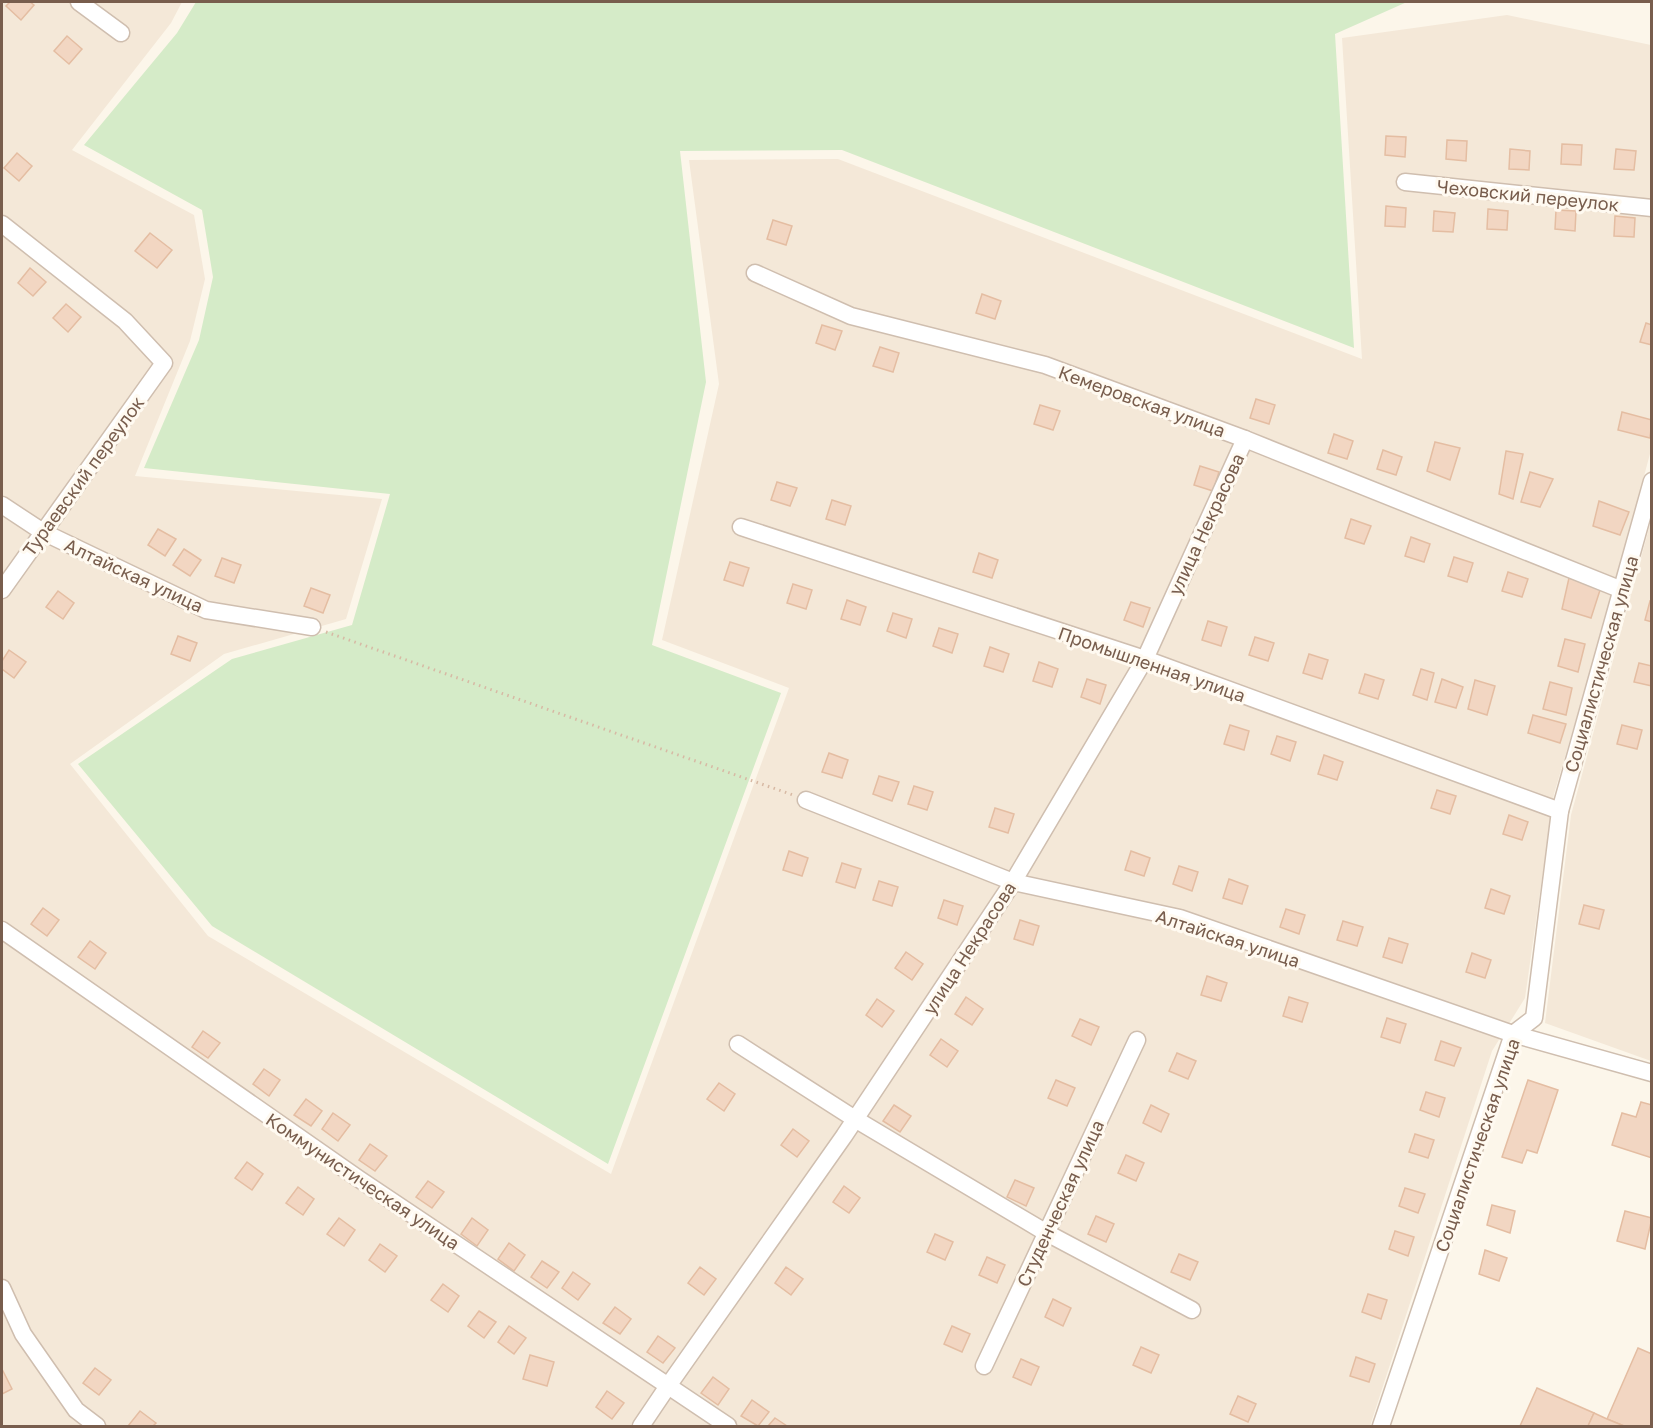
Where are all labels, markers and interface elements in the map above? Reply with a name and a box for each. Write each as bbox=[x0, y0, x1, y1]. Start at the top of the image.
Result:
street label: Чеховский переулок bbox=[1436, 174, 1620, 216]
street label: Кемеровская улица bbox=[1056, 361, 1228, 441]
street label: Тураевский переулок bbox=[18, 392, 148, 560]
street label: улица Некрасова bbox=[1164, 450, 1248, 598]
street label: Алтайская улица bbox=[61, 533, 207, 617]
street label: Социалистическая улица bbox=[1559, 553, 1643, 775]
street label: Промышленная улица bbox=[1055, 622, 1249, 706]
street label: улица Некрасова bbox=[918, 877, 1020, 1019]
street label: Алтайская улица bbox=[1153, 904, 1303, 972]
street label: Социалистическая улица bbox=[1430, 1035, 1524, 1255]
street label: Коммунистическая улица bbox=[262, 1108, 464, 1254]
street label: Студенческая улица bbox=[1012, 1116, 1108, 1290]

